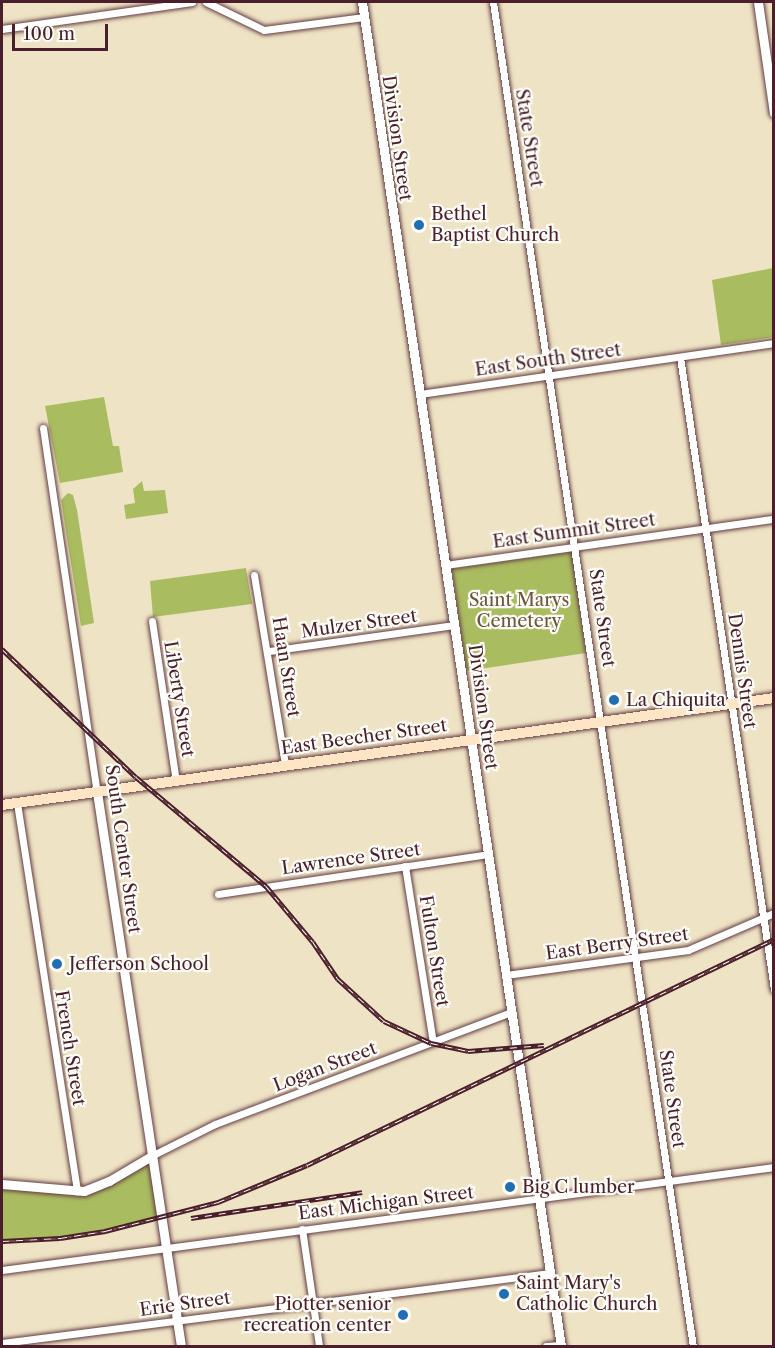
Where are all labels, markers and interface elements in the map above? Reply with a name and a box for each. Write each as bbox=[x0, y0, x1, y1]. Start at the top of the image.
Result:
scale bar bbox=[15, 12, 111, 50]
text: 100 m bbox=[23, 23, 75, 45]
street label: Division Street bbox=[378, 74, 416, 202]
street label: State Street bbox=[511, 87, 547, 189]
place label: Bethel Baptist Church bbox=[431, 204, 559, 246]
marker: Bethel Baptist Church bbox=[412, 218, 426, 232]
street label: East South Street bbox=[474, 339, 622, 381]
street label: East Summit Street bbox=[491, 509, 657, 553]
street label: State Street bbox=[584, 568, 620, 668]
park label: Saint Marys Cemetery bbox=[469, 590, 569, 632]
street label: Mulzer Street bbox=[300, 605, 418, 643]
street label: Dennis Street bbox=[723, 612, 761, 730]
street label: Haan Street bbox=[267, 615, 305, 719]
street label: Liberty Street bbox=[159, 639, 199, 759]
street label: Division Street bbox=[464, 643, 502, 771]
place label: La Chiquita bbox=[626, 689, 726, 711]
marker: La Chiquita bbox=[607, 693, 621, 707]
street label: East Beecher Street bbox=[279, 715, 449, 759]
street label: South Center Street bbox=[100, 763, 146, 935]
street label: Lawrence Street bbox=[280, 839, 422, 879]
street label: Fulton Street bbox=[415, 894, 453, 1008]
street label: East Berry Street bbox=[544, 923, 690, 965]
place label: Jefferson School bbox=[69, 953, 209, 975]
marker: Jefferson School bbox=[50, 957, 64, 971]
street label: French Street bbox=[50, 989, 90, 1107]
street label: Logan Street bbox=[270, 1037, 380, 1097]
street label: State Street bbox=[654, 1049, 690, 1149]
place label: Big C lumber bbox=[522, 1176, 635, 1198]
marker: Big C lumber bbox=[503, 1180, 517, 1194]
street label: East Michigan Street bbox=[297, 1182, 475, 1224]
place label: Saint Mary's Catholic Church bbox=[516, 1273, 657, 1316]
street label: Erie Street bbox=[138, 1287, 232, 1321]
marker: Saint Mary's Catholic Church bbox=[497, 1287, 511, 1301]
place label: Piotter senior recreation center bbox=[243, 1294, 391, 1336]
marker: Piotter senior recreation center bbox=[396, 1308, 410, 1322]

